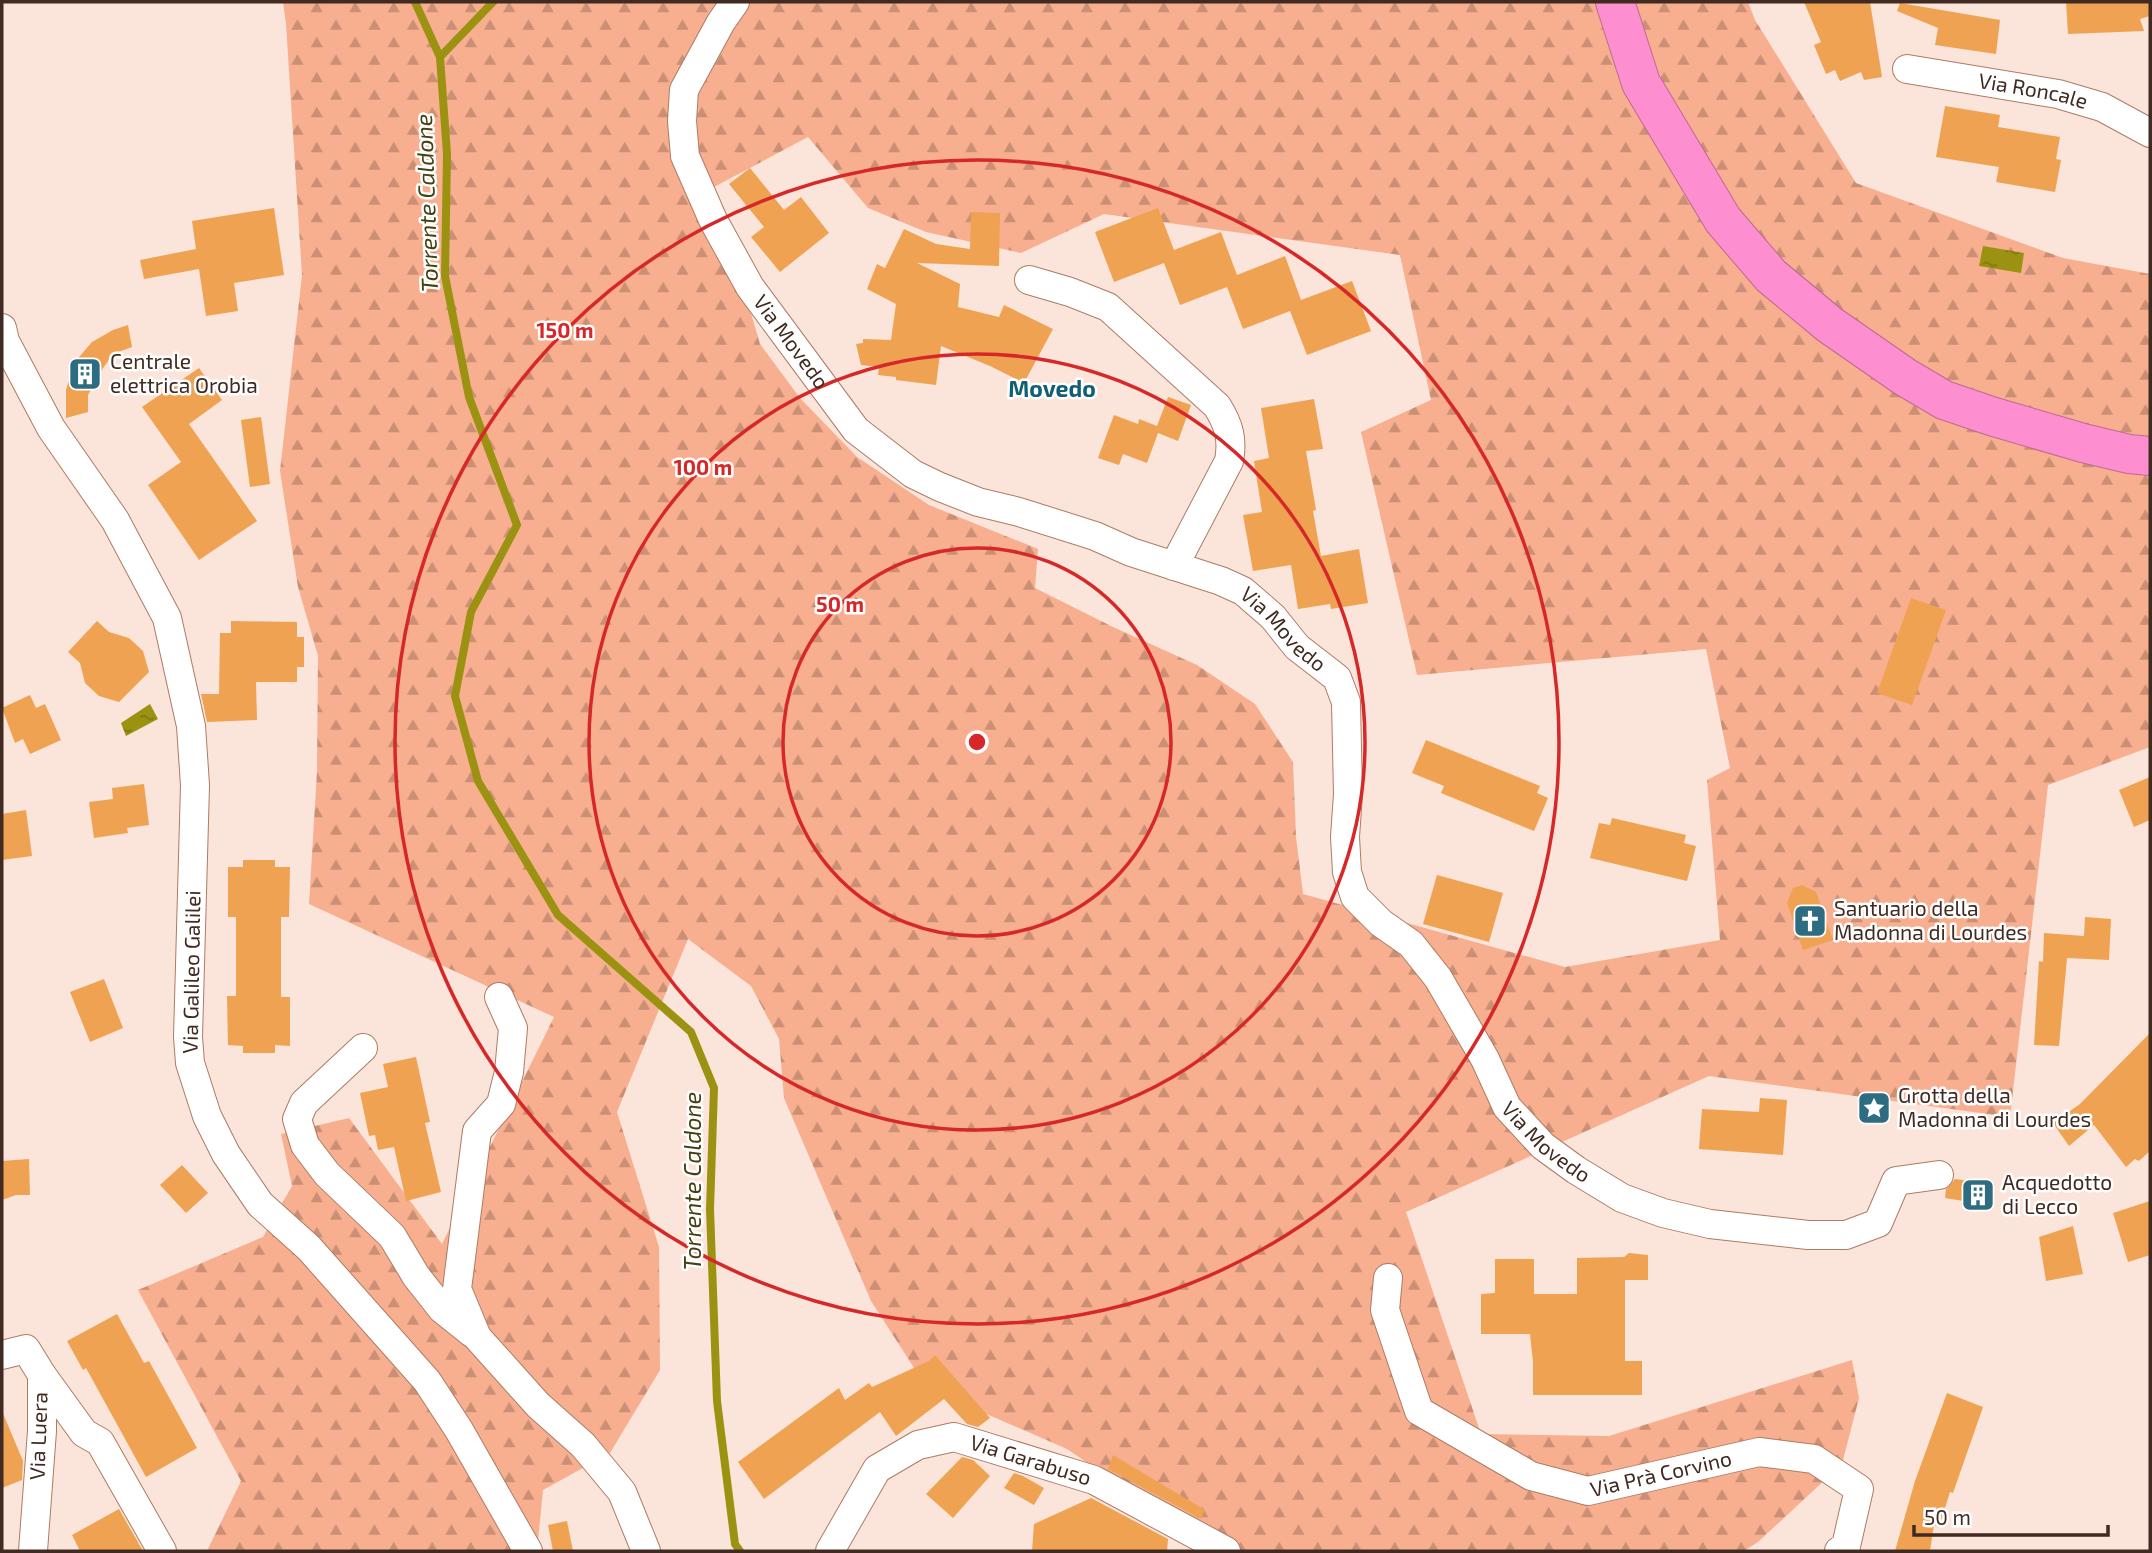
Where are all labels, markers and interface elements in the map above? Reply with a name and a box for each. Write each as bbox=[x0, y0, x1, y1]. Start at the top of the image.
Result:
street label: Via Roncale bbox=[1977, 67, 2091, 113]
water label: Torrente Caldone bbox=[409, 113, 443, 293]
street label: Via Movedo bbox=[749, 289, 835, 393]
text: 150 m bbox=[537, 317, 593, 342]
place label: Centrale elettrica Orobia bbox=[110, 348, 258, 397]
building icon: Centrale elettrica Orobia bbox=[66, 355, 104, 393]
district label: Movedo bbox=[1008, 374, 1096, 402]
text: 100 m bbox=[674, 454, 732, 479]
street label: Via Movedo bbox=[1236, 581, 1332, 676]
text: 50 m bbox=[816, 591, 864, 616]
centre of rings bbox=[965, 730, 989, 754]
street label: Via Galileo Galilei bbox=[177, 890, 204, 1054]
place label: Santuario della Madonna di Lourdes bbox=[1834, 895, 2027, 944]
church icon: Santuario della Madonna di Lourdes bbox=[1791, 902, 1829, 940]
place label: Grotta della Madonna di Lourdes bbox=[1898, 1082, 2091, 1131]
place icon: Grotta della Madonna di Lourdes bbox=[1855, 1089, 1893, 1127]
water label: Torrente Caldone bbox=[678, 1092, 706, 1270]
street label: Via Movedo bbox=[1497, 1096, 1595, 1187]
place label: Acquedotto di Lecco bbox=[2002, 1169, 2112, 1218]
building icon: Acquedotto di Lecco bbox=[1959, 1176, 1997, 1214]
street label: Via Luera bbox=[23, 1391, 52, 1480]
street label: Via Garabuso bbox=[967, 1429, 1095, 1489]
street label: Via Prà Corvino bbox=[1588, 1445, 1734, 1501]
scale bar bbox=[1914, 1494, 2108, 1538]
text: 50 m bbox=[1924, 1504, 1971, 1529]

